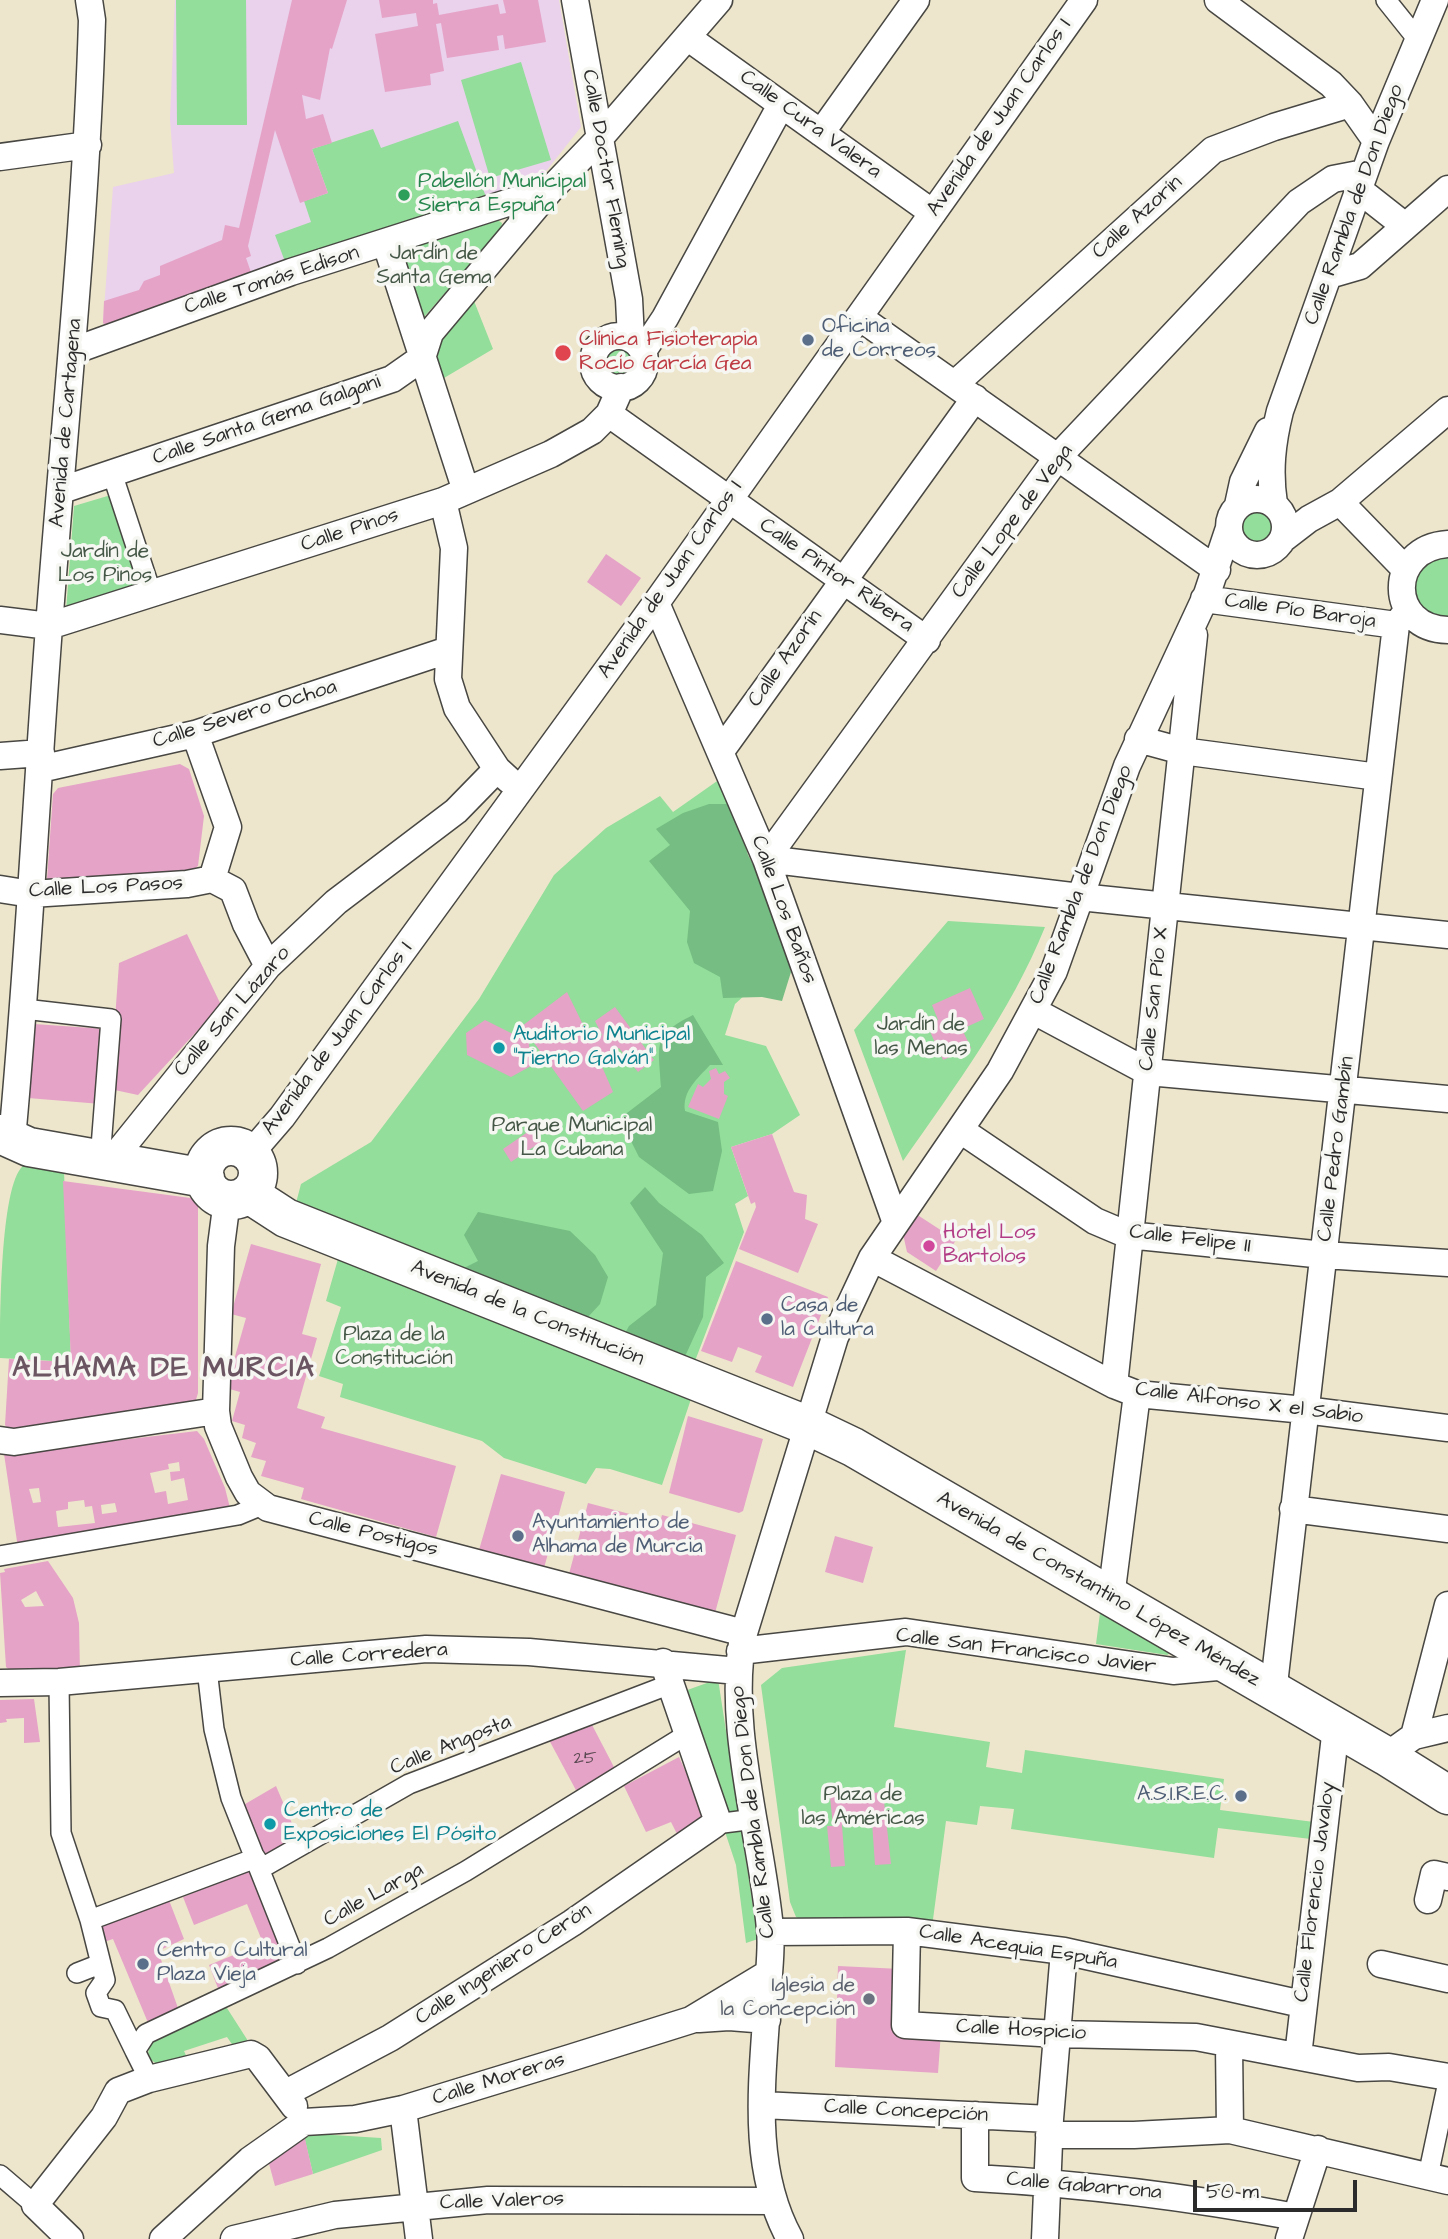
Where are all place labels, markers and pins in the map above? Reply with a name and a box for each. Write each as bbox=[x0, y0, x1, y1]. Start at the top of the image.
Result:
place label: Pabellón Municipal Sierra Espuña bbox=[418, 170, 586, 220]
marker: Pabellón Municipal Sierra Espuña bbox=[396, 187, 412, 203]
place label: Oficina de Correos bbox=[822, 315, 936, 365]
place label: Clínica Fisioterapia Rocío García Gea bbox=[579, 328, 757, 378]
marker: Oficina de Correos bbox=[800, 332, 816, 348]
marker: Clínica Fisioterapia Rocío García Gea bbox=[553, 343, 573, 363]
place label: Auditorio Municipal "Tierno Galván" bbox=[513, 1023, 690, 1073]
marker: Auditorio Municipal "Tierno Galván" bbox=[491, 1040, 507, 1056]
place label: Hotel Los Bartolos bbox=[943, 1221, 1036, 1271]
marker: Hotel Los Bartolos bbox=[921, 1238, 937, 1254]
place label: Casa de la Cultura bbox=[781, 1294, 874, 1344]
marker: Casa de la Cultura bbox=[759, 1311, 775, 1327]
place label: Ayuntamiento de Alhama de Murcia bbox=[532, 1511, 703, 1561]
marker: Ayuntamiento de Alhama de Murcia bbox=[510, 1528, 526, 1544]
place label: A.S.I.R.E.C. bbox=[1137, 1783, 1227, 1809]
marker: A.S.I.R.E.C. bbox=[1233, 1788, 1249, 1804]
place label: Centro de Exposiciones El Pósito bbox=[284, 1799, 496, 1849]
marker: Centro de Exposiciones El Pósito bbox=[262, 1816, 278, 1832]
place label: Centro Cultural Plaza Vieja bbox=[157, 1939, 308, 1989]
marker: Centro Cultural Plaza Vieja bbox=[135, 1956, 151, 1972]
place label: Iglesia de la Concepción bbox=[720, 1974, 855, 2024]
marker: Iglesia de la Concepción bbox=[861, 1991, 877, 2007]

